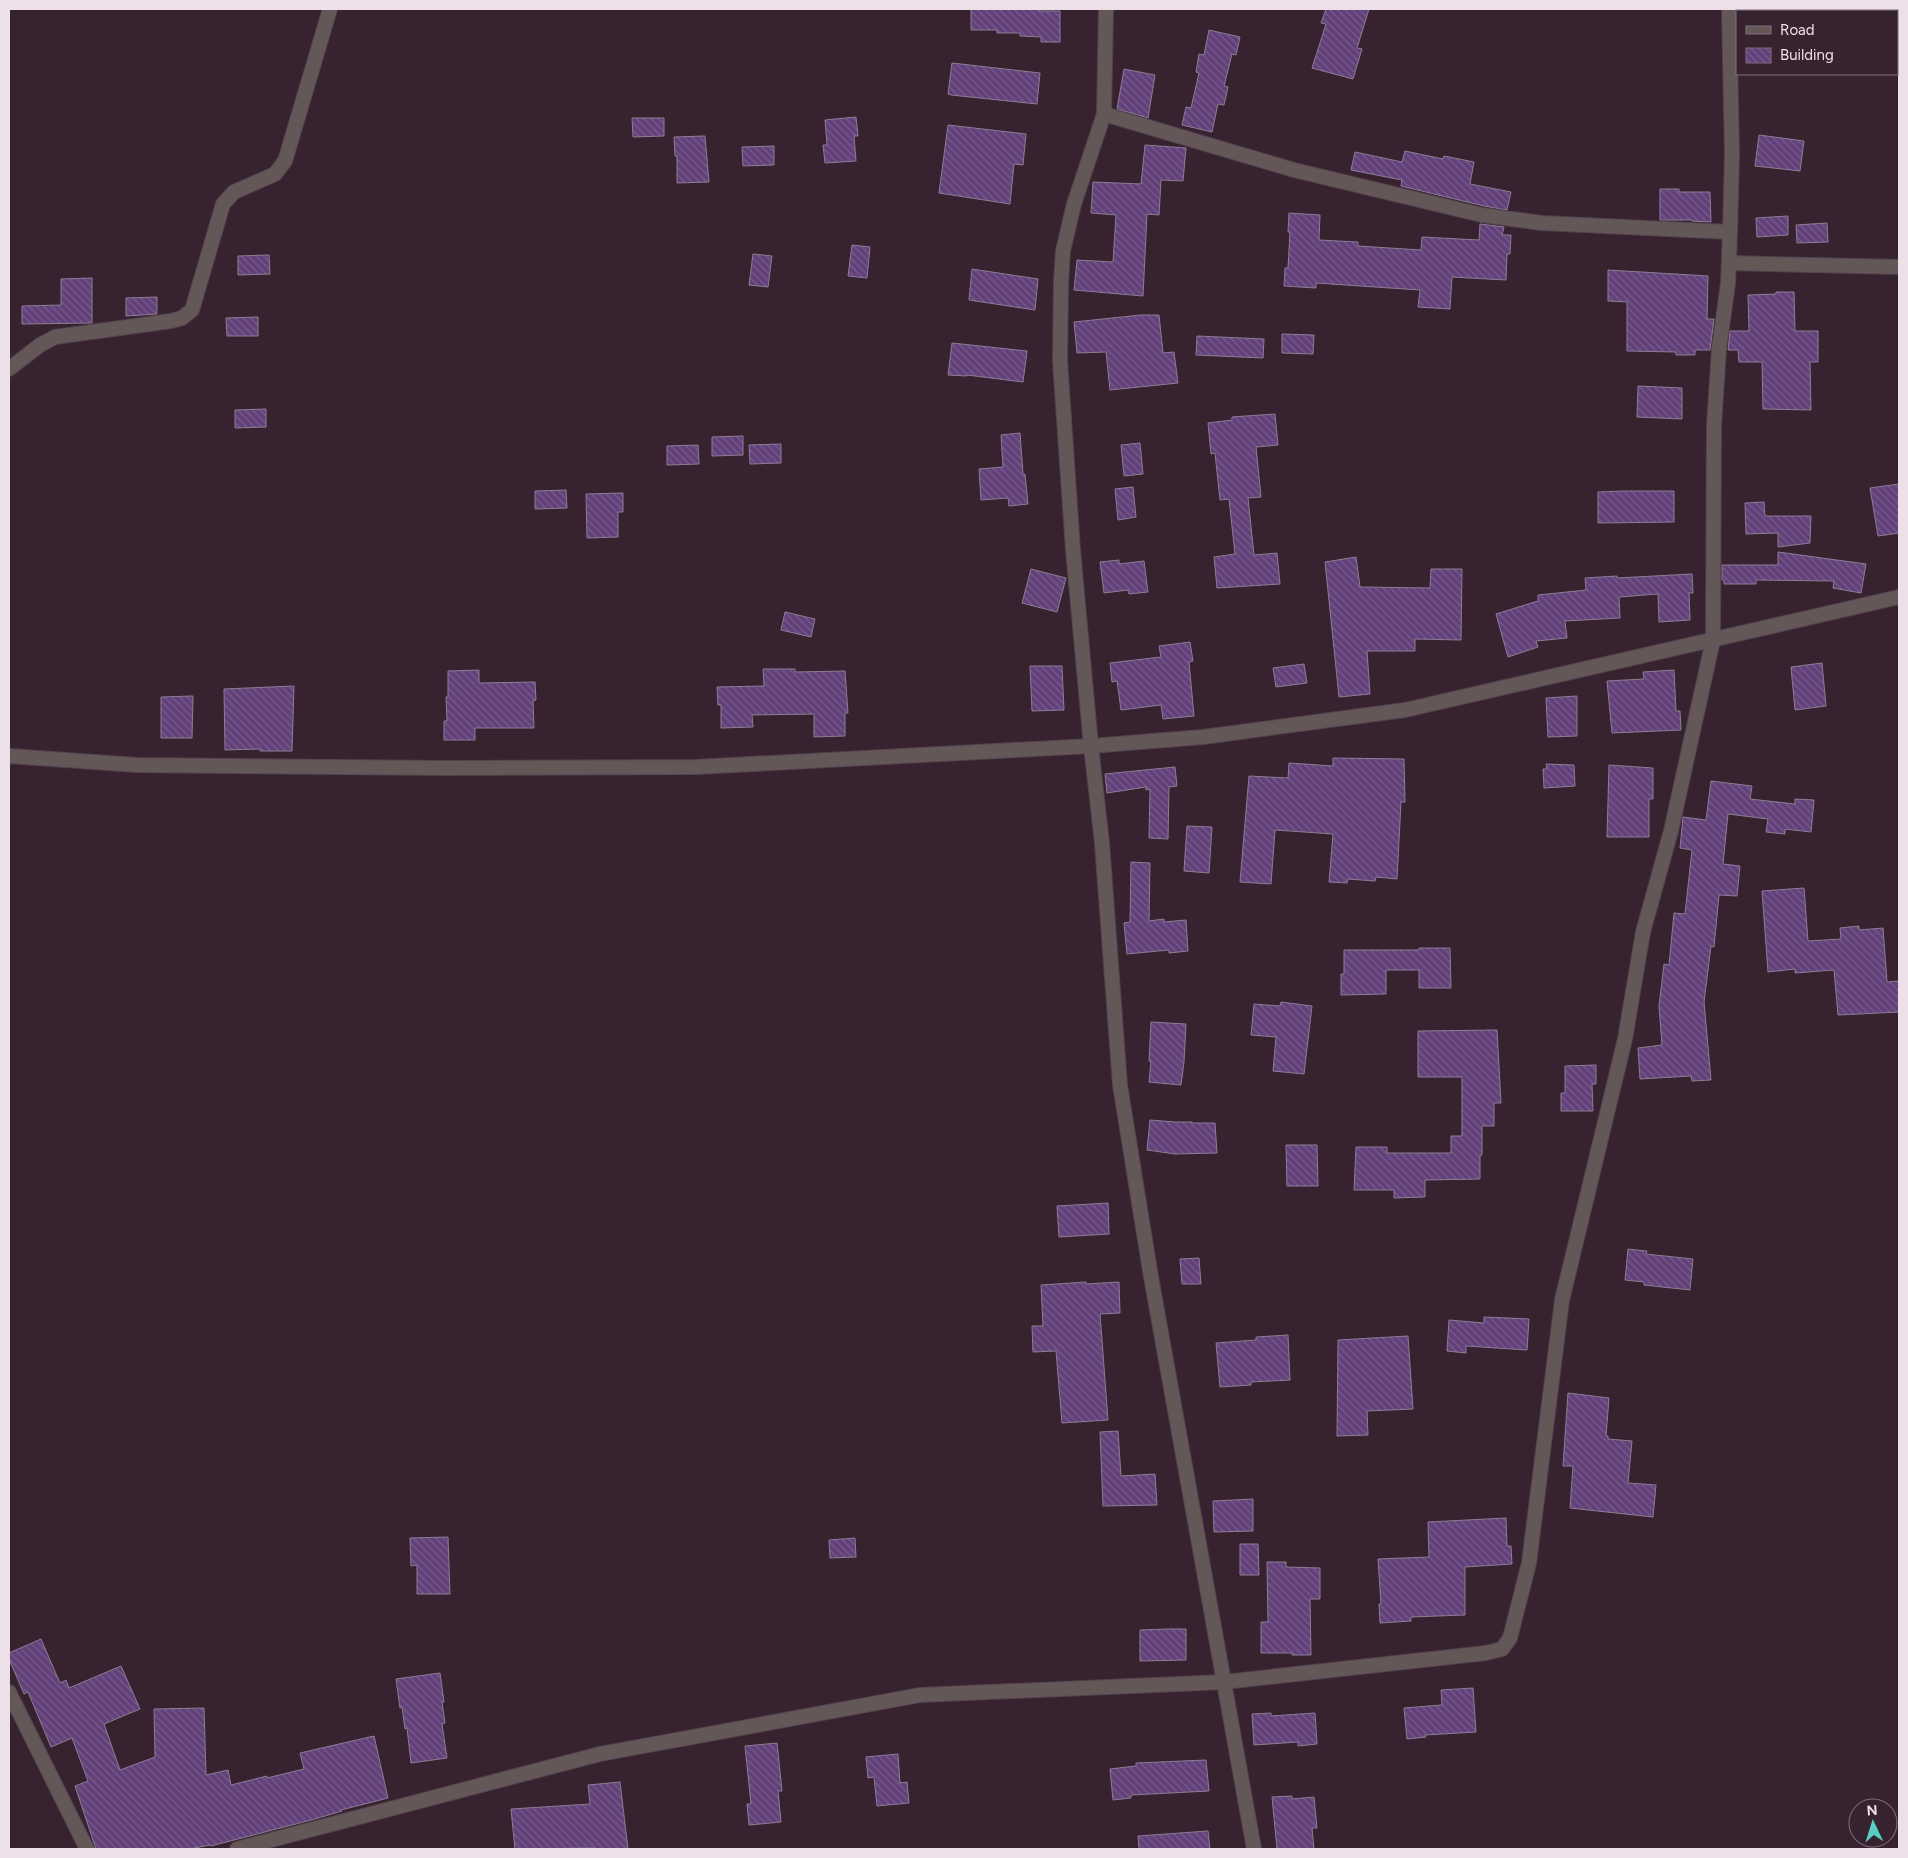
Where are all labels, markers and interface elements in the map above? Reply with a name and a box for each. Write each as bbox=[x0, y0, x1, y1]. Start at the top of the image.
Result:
legend bbox=[1736, 10, 1898, 75]
text: Road bbox=[1780, 21, 1815, 39]
text: Building bbox=[1780, 46, 1834, 64]
north arrow bbox=[1848, 1798, 1898, 1848]
text: N bbox=[1866, 1802, 1878, 1819]

